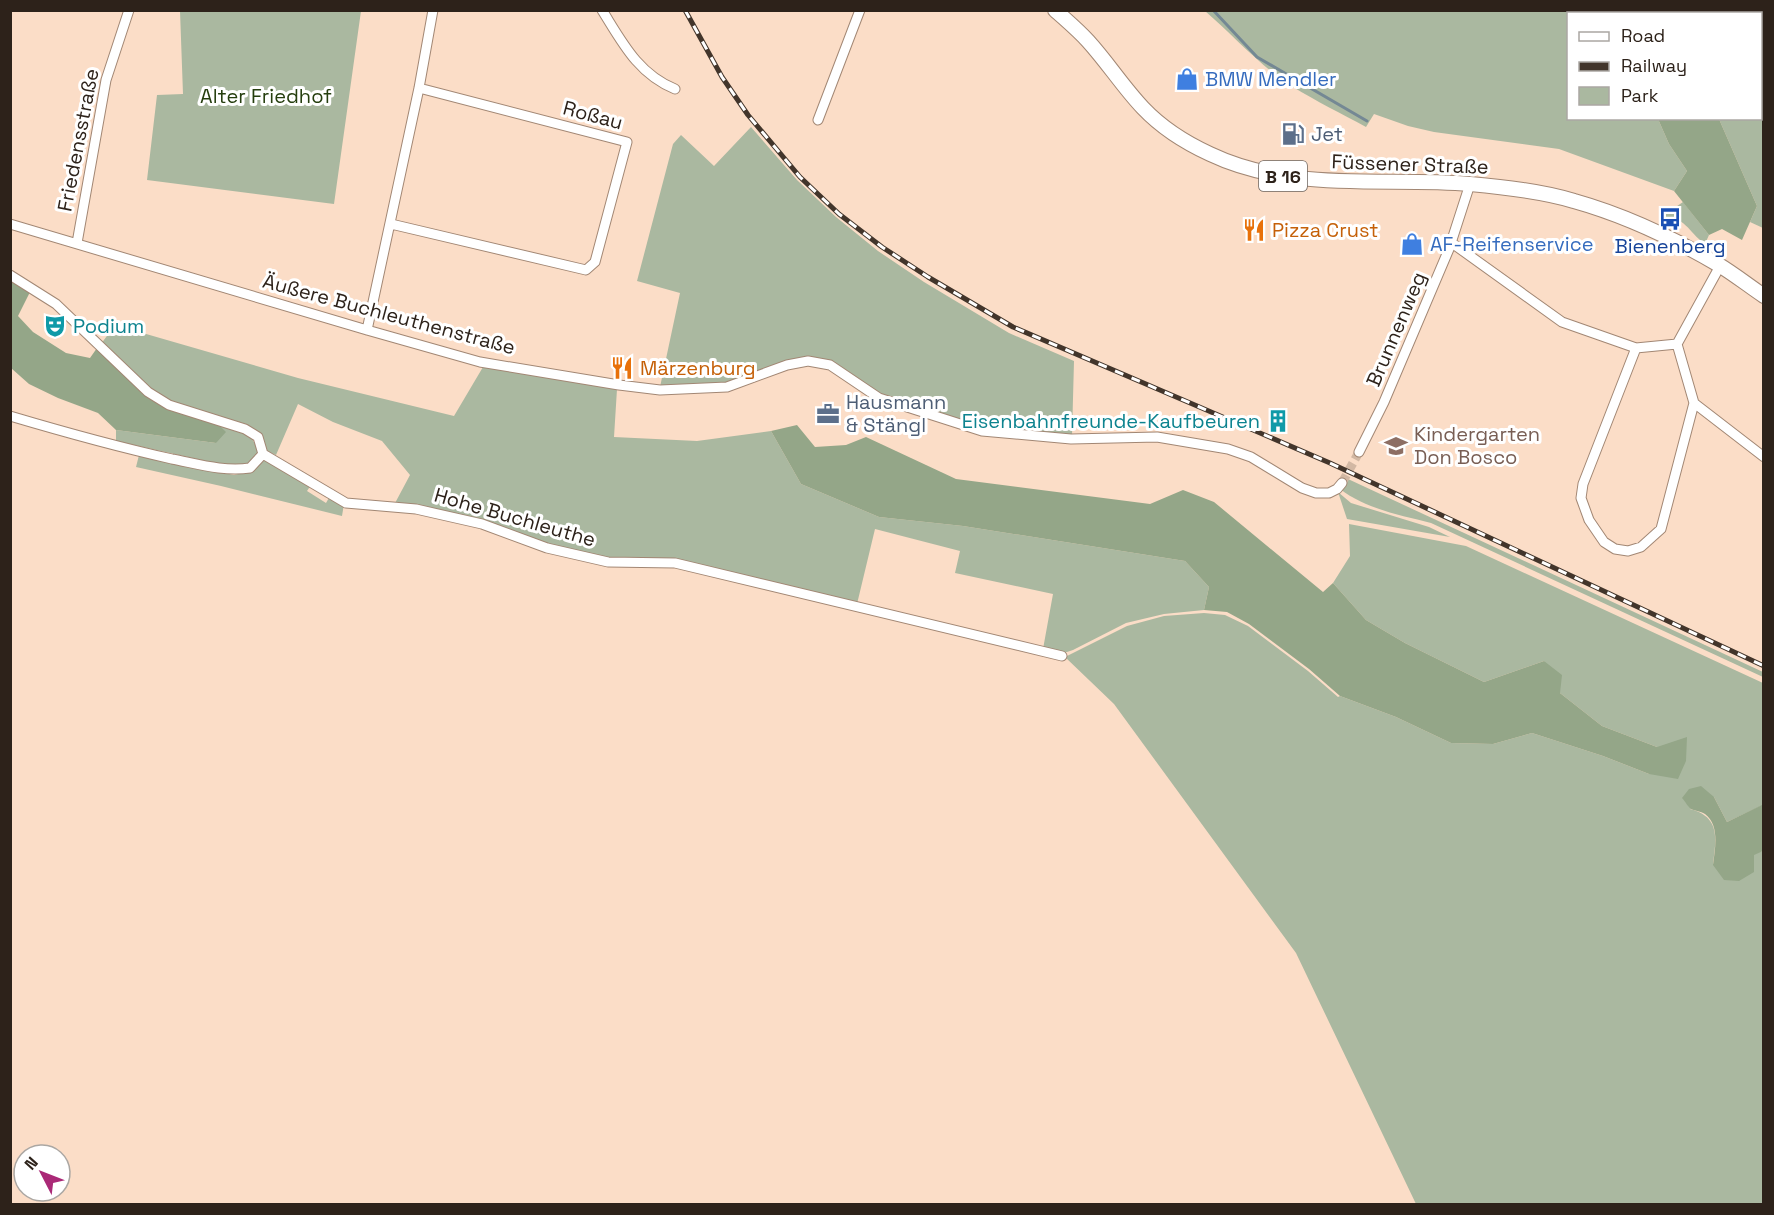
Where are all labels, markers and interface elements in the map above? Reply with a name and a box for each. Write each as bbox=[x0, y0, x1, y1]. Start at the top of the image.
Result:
legend bbox=[1567, 12, 1762, 120]
text: Road bbox=[1621, 24, 1665, 47]
text: Railway bbox=[1621, 54, 1687, 77]
street label: Friedensstraße bbox=[51, 66, 105, 214]
shop icon: BMW Mendler bbox=[1174, 66, 1200, 92]
place label: BMW Mendler bbox=[1205, 66, 1337, 92]
park label: Alter Friedhof bbox=[200, 83, 332, 109]
text: Park bbox=[1621, 84, 1659, 107]
street label: Roßau bbox=[560, 95, 626, 135]
fuel station icon: Jet bbox=[1280, 121, 1306, 147]
place label: Jet bbox=[1311, 121, 1343, 147]
street label: Füssener Straße bbox=[1331, 148, 1489, 180]
road number: B 16 bbox=[1259, 161, 1307, 191]
bus stop icon: Bienenberg bbox=[1657, 206, 1683, 232]
restaurant icon: Pizza Crust bbox=[1241, 217, 1267, 243]
place label: Pizza Crust bbox=[1272, 217, 1378, 243]
shop icon: AF-Reifenservice bbox=[1399, 231, 1425, 257]
place label: AF-Reifenservice bbox=[1430, 231, 1594, 257]
place label: Bienenberg bbox=[1614, 233, 1726, 259]
street label: Äußere Buchleuthenstraße bbox=[260, 268, 518, 360]
street label: Brunnenweg bbox=[1360, 268, 1432, 390]
theatre icon: Podium bbox=[42, 313, 68, 339]
place label: Podium bbox=[73, 313, 144, 339]
restaurant icon: Märzenburg bbox=[609, 355, 635, 381]
place label: Märzenburg bbox=[640, 355, 756, 381]
place label: Hausmann & Stängl bbox=[846, 389, 946, 438]
office icon: Hausmann & Stängl bbox=[815, 401, 841, 427]
place label: Eisenbahnfreunde-Kaufbeuren bbox=[962, 408, 1260, 434]
building icon: Eisenbahnfreunde-Kaufbeuren bbox=[1265, 408, 1291, 434]
place label: Kindergarten Don Bosco bbox=[1414, 421, 1540, 470]
school or university icon: Kindergarten Don Bosco bbox=[1383, 433, 1409, 459]
street label: Hohe Buchleuthe bbox=[431, 482, 599, 552]
north arrow bbox=[12, 1143, 72, 1203]
text: N bbox=[20, 1152, 43, 1174]

